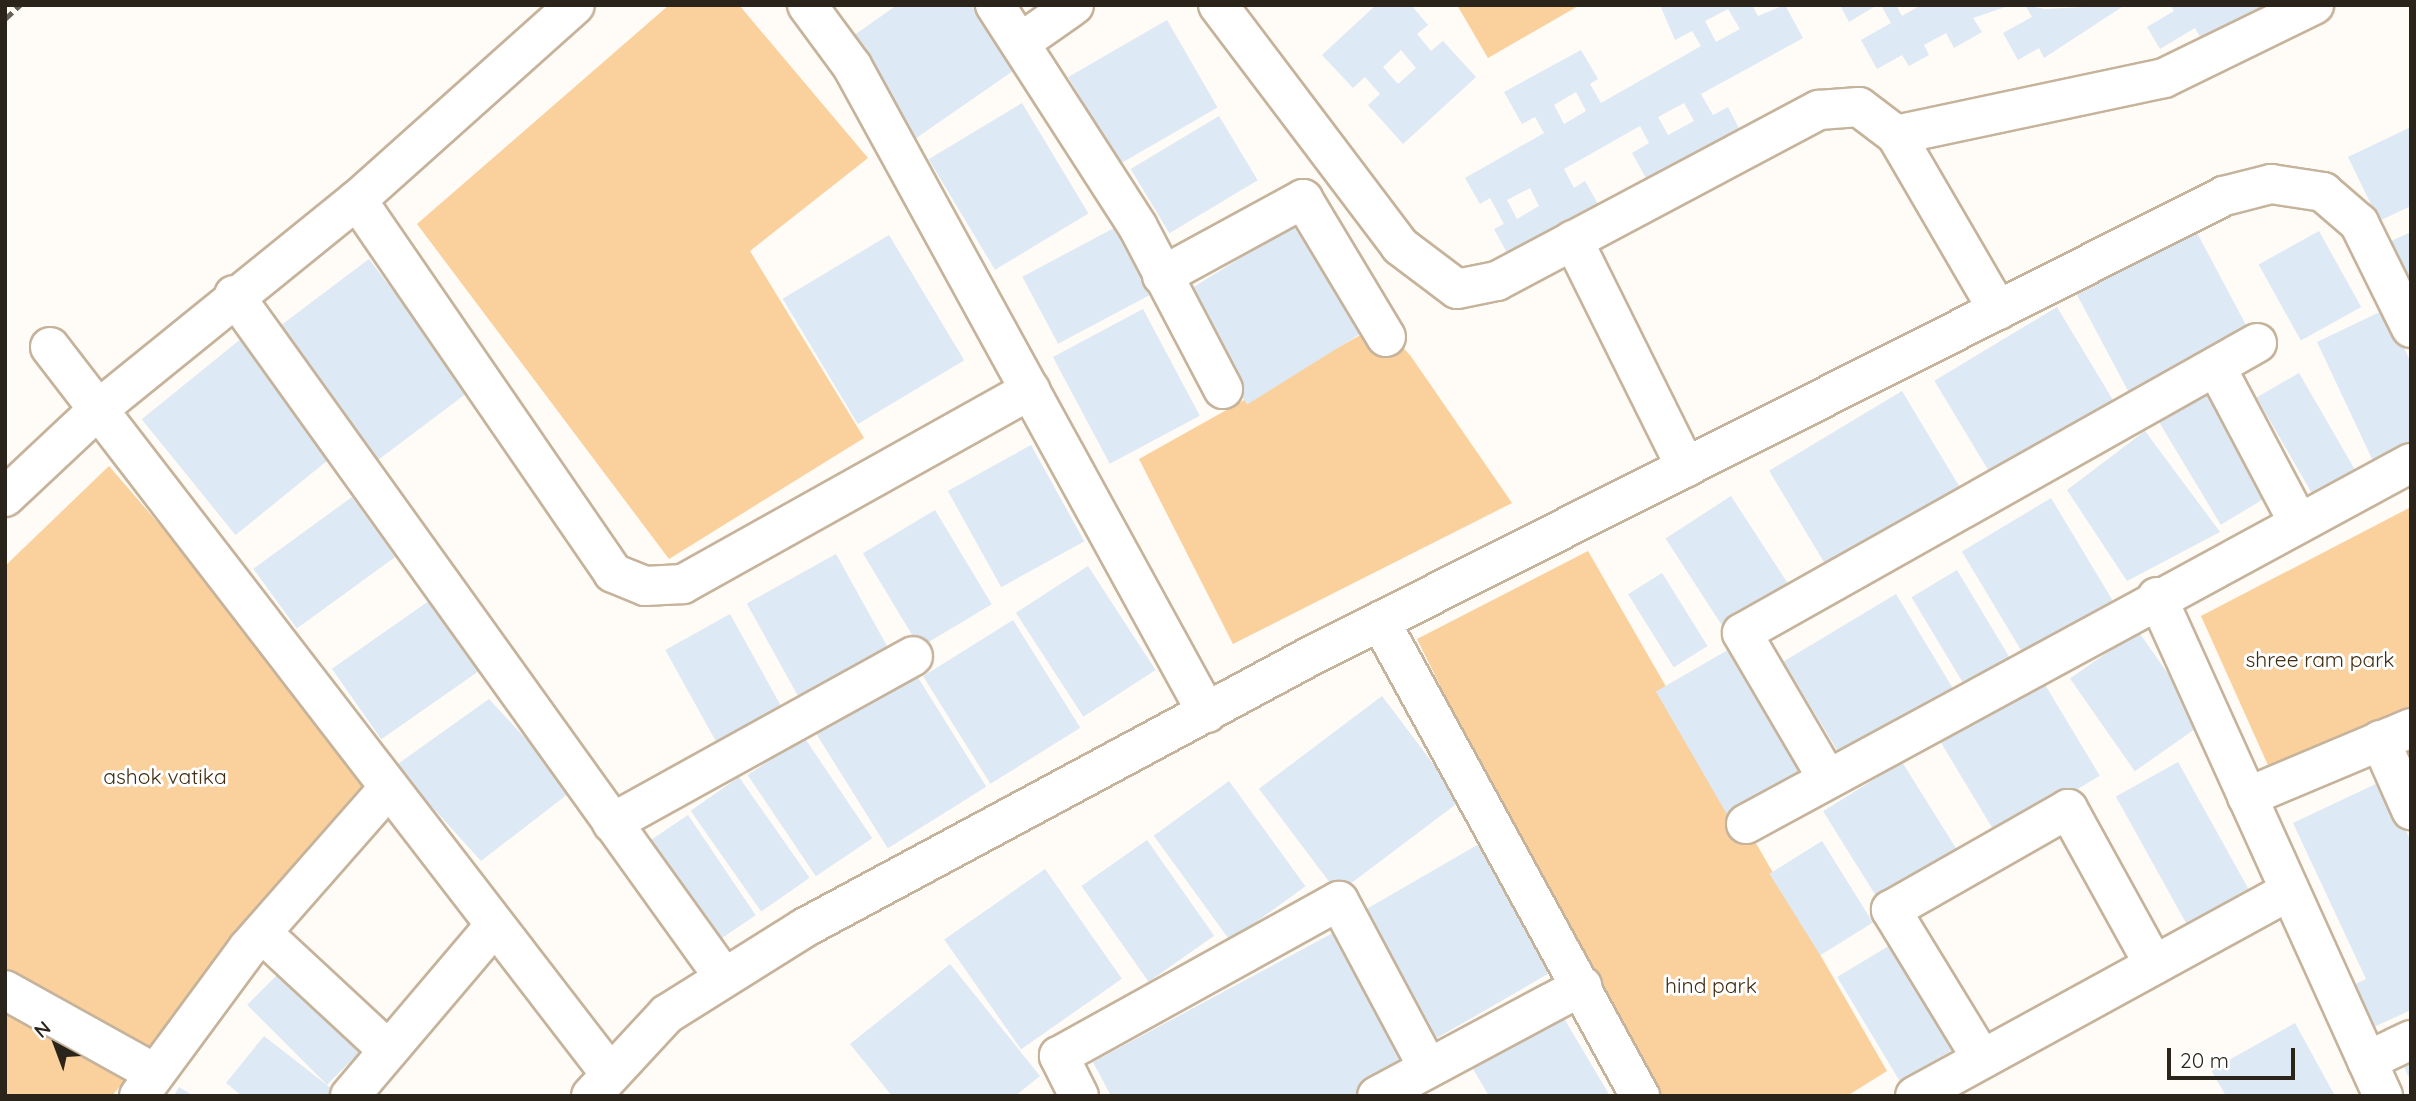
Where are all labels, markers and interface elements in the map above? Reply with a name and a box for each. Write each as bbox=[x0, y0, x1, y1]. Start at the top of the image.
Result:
park label: shree ram park bbox=[2245, 646, 2395, 672]
park label: ashok vatika bbox=[103, 763, 227, 789]
park label: hind park bbox=[1665, 972, 1757, 998]
north arrow bbox=[21, 1010, 91, 1080]
text: N bbox=[29, 1016, 55, 1043]
scale bar bbox=[2171, 1034, 2299, 1078]
text: 20 m bbox=[2180, 1047, 2229, 1073]

